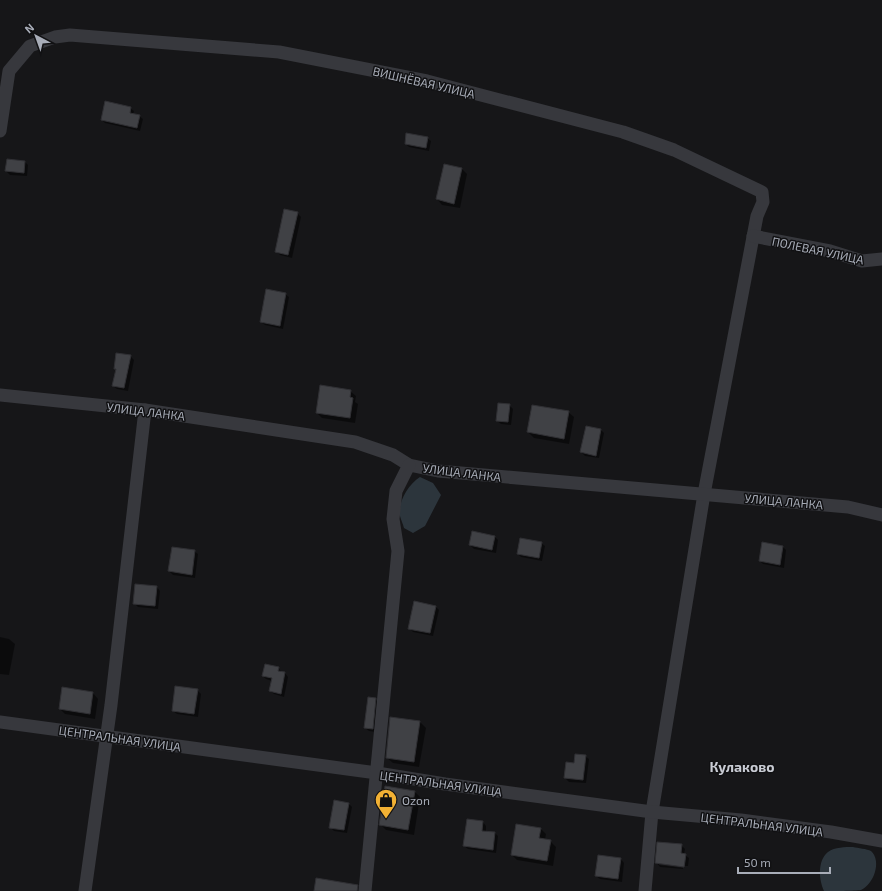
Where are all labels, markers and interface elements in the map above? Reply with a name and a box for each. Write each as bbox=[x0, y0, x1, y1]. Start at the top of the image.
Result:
north arrow bbox=[16, 16, 56, 56]
text: N bbox=[22, 21, 36, 36]
street label: ВИШНЁВАЯ УЛИЦА bbox=[371, 63, 477, 101]
street label: ПОЛЕВАЯ УЛИЦА bbox=[771, 233, 866, 267]
street label: УЛИЦА ЛАНКА bbox=[106, 399, 186, 423]
street label: УЛИЦА ЛАНКА bbox=[422, 460, 502, 484]
street label: УЛИЦА ЛАНКА bbox=[744, 491, 824, 511]
street label: ЦЕНТРАЛЬНАЯ УЛИЦА bbox=[58, 723, 182, 754]
district label: Кулаково bbox=[710, 758, 774, 775]
street label: ЦЕНТРАЛЬНАЯ УЛИЦА bbox=[379, 768, 503, 799]
shop icon: Ozon bbox=[373, 787, 399, 820]
place label: Ozon bbox=[402, 793, 430, 807]
street label: ЦЕНТРАЛЬНАЯ УЛИЦА bbox=[700, 810, 824, 839]
scale bar bbox=[738, 849, 830, 875]
text: 50 m bbox=[744, 855, 771, 869]

